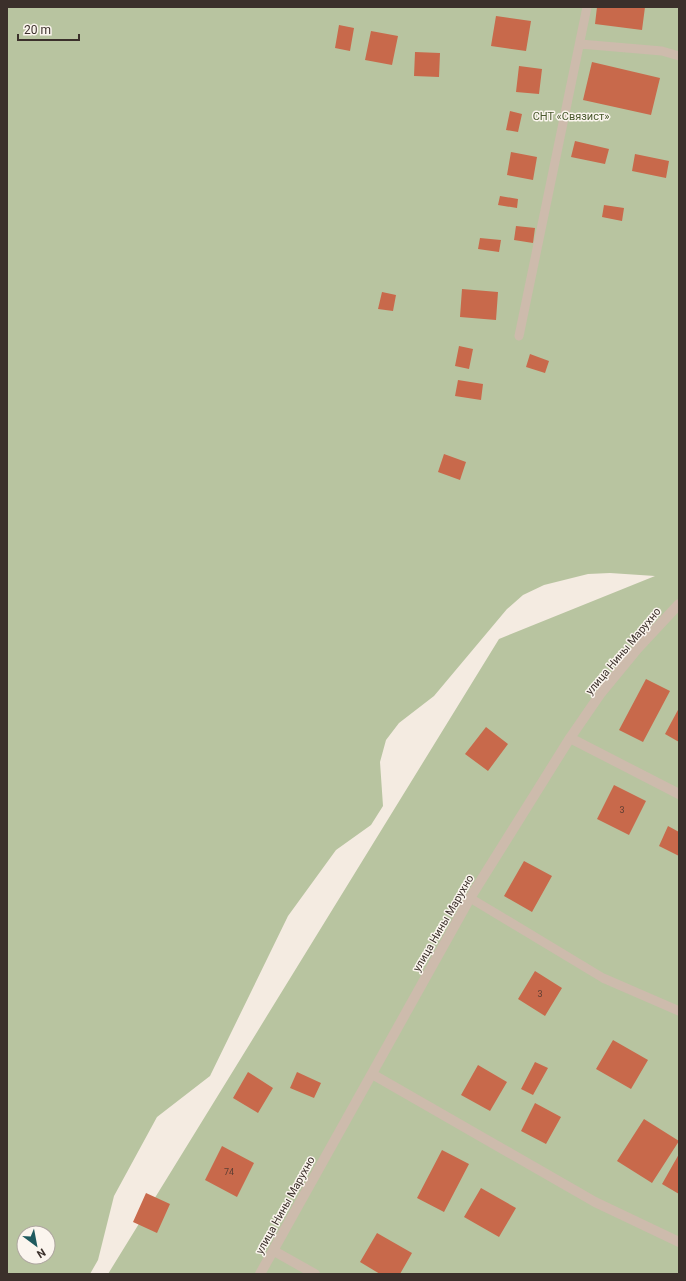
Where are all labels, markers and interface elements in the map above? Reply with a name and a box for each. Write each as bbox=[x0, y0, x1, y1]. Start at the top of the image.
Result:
scale bar bbox=[18, 16, 79, 42]
text: 20 m bbox=[24, 23, 51, 37]
park label: СНТ «Связист» bbox=[533, 110, 609, 123]
street label: улица Нины Марухно bbox=[583, 605, 664, 698]
house number: 3 bbox=[619, 805, 625, 815]
street label: улица Нины Марухно bbox=[410, 872, 476, 974]
house number: 3 bbox=[537, 989, 543, 999]
street label: улица Нины Марухно bbox=[253, 1154, 318, 1256]
house number: 74 bbox=[224, 1167, 234, 1177]
north arrow bbox=[16, 1225, 56, 1265]
text: N bbox=[34, 1245, 48, 1261]

